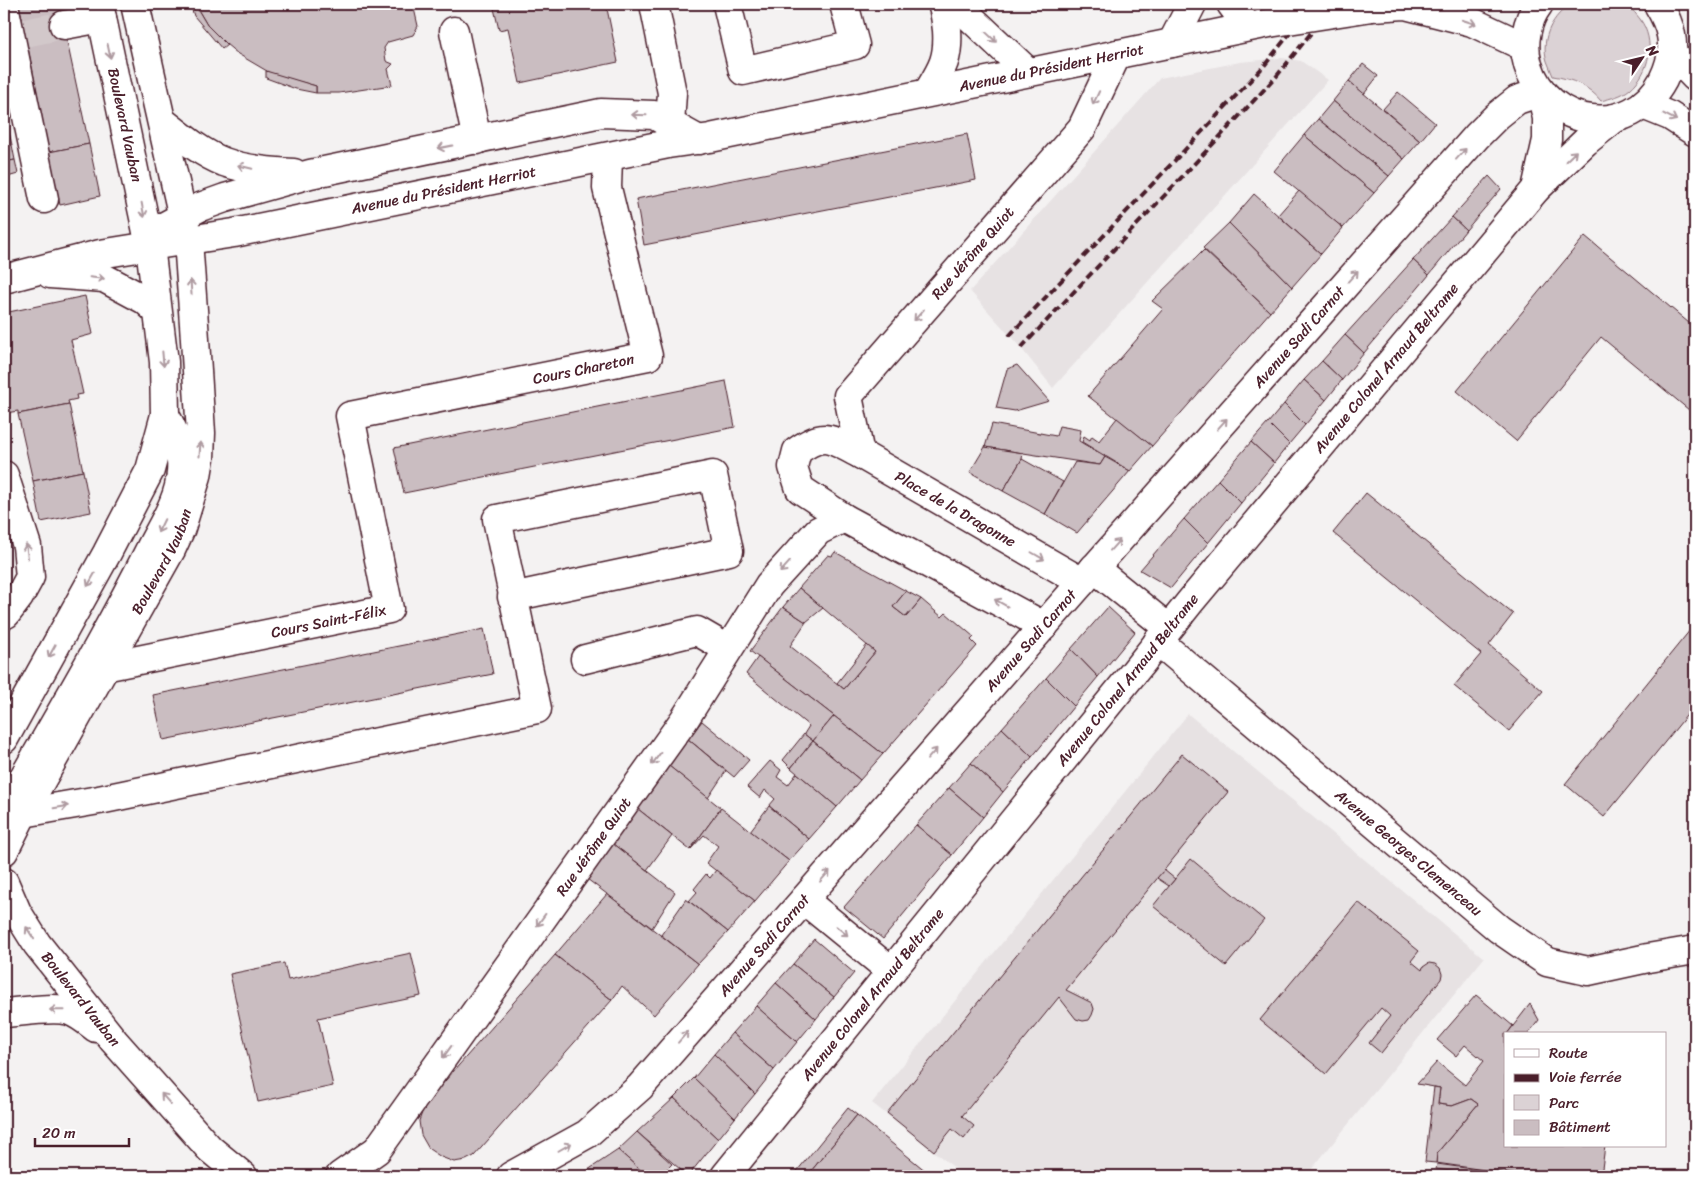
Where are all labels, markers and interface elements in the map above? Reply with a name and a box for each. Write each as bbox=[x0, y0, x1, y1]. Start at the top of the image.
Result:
one-way arrow bbox=[1461, 18, 1477, 27]
one-way arrow bbox=[985, 31, 997, 43]
north arrow bbox=[1616, 32, 1666, 82]
street label: Avenue du Président Herriot bbox=[956, 36, 1147, 100]
text: N bbox=[1639, 39, 1665, 62]
one-way arrow bbox=[105, 43, 114, 59]
street label: Boulevard Vauban bbox=[100, 65, 150, 185]
one-way arrow bbox=[1091, 90, 1101, 105]
one-way arrow bbox=[631, 110, 648, 120]
one-way arrow bbox=[1662, 112, 1677, 122]
one-way arrow bbox=[437, 142, 453, 152]
one-way arrow bbox=[1455, 148, 1467, 161]
one-way arrow bbox=[1565, 149, 1577, 162]
street label: Avenue du Président Herriot bbox=[348, 158, 539, 222]
one-way arrow bbox=[237, 162, 253, 171]
street label: Rue Jérôme Quiot bbox=[925, 200, 1021, 306]
one-way arrow bbox=[139, 202, 148, 218]
one-way arrow bbox=[1348, 270, 1359, 283]
one-way arrow bbox=[89, 273, 105, 283]
street label: Avenue Colonel Arnaud Beltrame bbox=[1306, 277, 1466, 460]
one-way arrow bbox=[187, 279, 196, 295]
street label: Avenue Sadi Carnot bbox=[1246, 279, 1352, 395]
one-way arrow bbox=[913, 308, 925, 321]
street label: Cours Chareton bbox=[531, 346, 637, 392]
one-way arrow bbox=[158, 351, 168, 367]
one-way arrow bbox=[1217, 417, 1228, 430]
one-way arrow bbox=[196, 441, 205, 457]
street label: Place de la Dragonne bbox=[890, 464, 1021, 554]
street label: Boulevard Vauban bbox=[124, 505, 199, 619]
one-way arrow bbox=[156, 518, 166, 533]
one-way arrow bbox=[1109, 539, 1120, 552]
one-way arrow bbox=[22, 543, 32, 559]
one-way arrow bbox=[1030, 551, 1044, 561]
one-way arrow bbox=[779, 561, 791, 574]
one-way arrow bbox=[86, 573, 96, 588]
street label: Avenue Sadi Carnot bbox=[978, 583, 1084, 699]
street label: Avenue Colonel Arnaud Beltrame bbox=[1049, 587, 1206, 773]
street label: Cours Saint-Félix bbox=[269, 597, 389, 646]
one-way arrow bbox=[993, 598, 1008, 608]
one-way arrow bbox=[47, 643, 57, 658]
one-way arrow bbox=[927, 747, 938, 760]
one-way arrow bbox=[651, 752, 661, 766]
street label: Avenue Georges Clemenceau bbox=[1328, 782, 1488, 923]
street label: Rue Jérôme Quiot bbox=[549, 791, 638, 902]
one-way arrow bbox=[52, 801, 68, 811]
one-way arrow bbox=[819, 869, 831, 882]
street label: Avenue Sadi Carnot bbox=[711, 887, 817, 1003]
street label: Avenue Colonel Arnaud Beltrame bbox=[794, 902, 951, 1087]
one-way arrow bbox=[536, 913, 546, 927]
one-way arrow bbox=[835, 925, 848, 936]
one-way arrow bbox=[25, 927, 35, 941]
street label: Boulevard Vauban bbox=[35, 946, 127, 1053]
one-way arrow bbox=[49, 1005, 66, 1015]
one-way arrow bbox=[678, 1031, 689, 1044]
legend bbox=[1504, 1032, 1666, 1148]
text: Route bbox=[1549, 1040, 1588, 1066]
one-way arrow bbox=[441, 1045, 452, 1058]
text: Voie ferrée bbox=[1549, 1064, 1622, 1090]
text: Parc bbox=[1549, 1090, 1579, 1116]
one-way arrow bbox=[161, 1093, 172, 1106]
text: Bâtiment bbox=[1549, 1114, 1611, 1140]
scale bar bbox=[35, 1115, 129, 1147]
text: 20 m bbox=[42, 1120, 76, 1146]
one-way arrow bbox=[557, 1142, 572, 1152]

